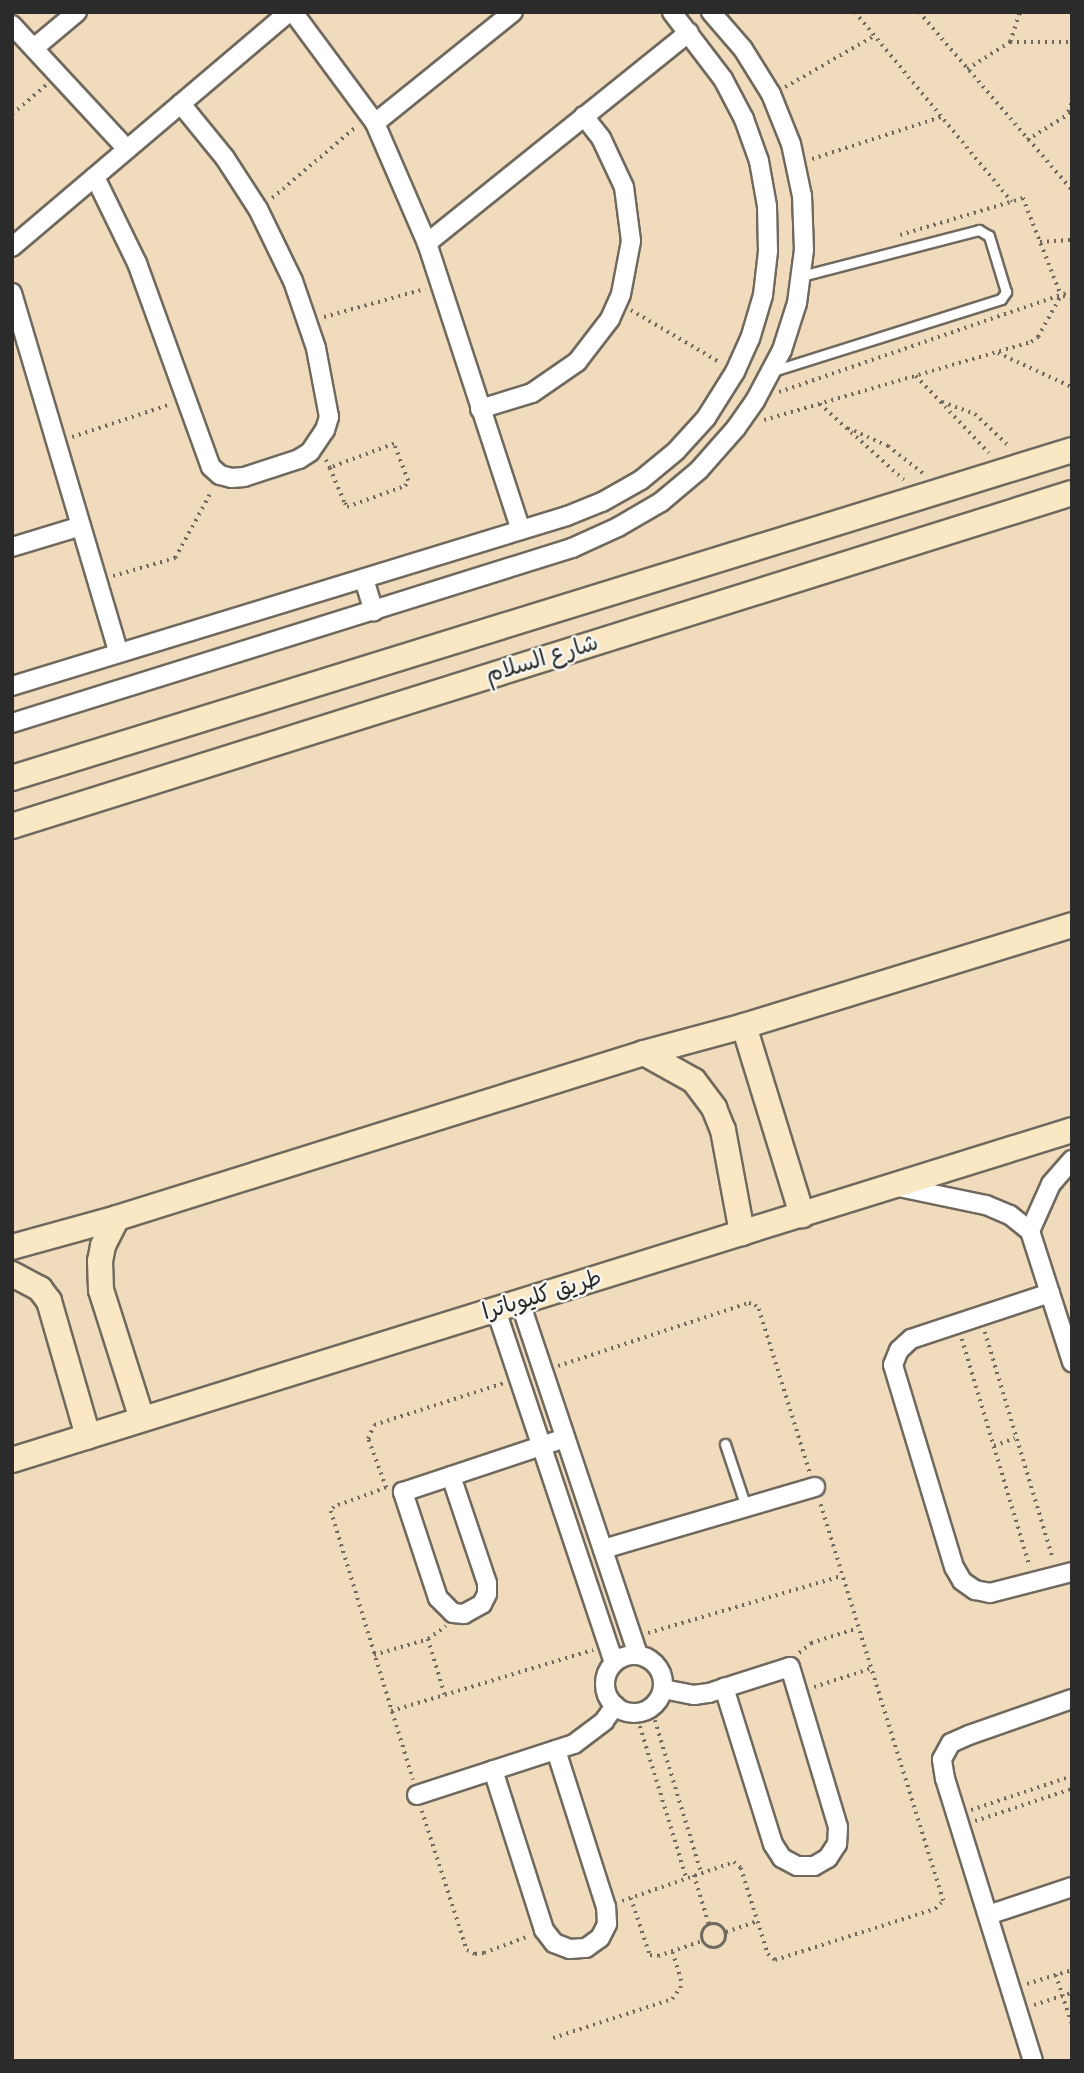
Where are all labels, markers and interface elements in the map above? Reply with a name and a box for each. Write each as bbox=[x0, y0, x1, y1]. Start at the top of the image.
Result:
street label: شارع السلام bbox=[482, 629, 602, 689]
street label: طريق كليوباترا bbox=[479, 1264, 605, 1326]

